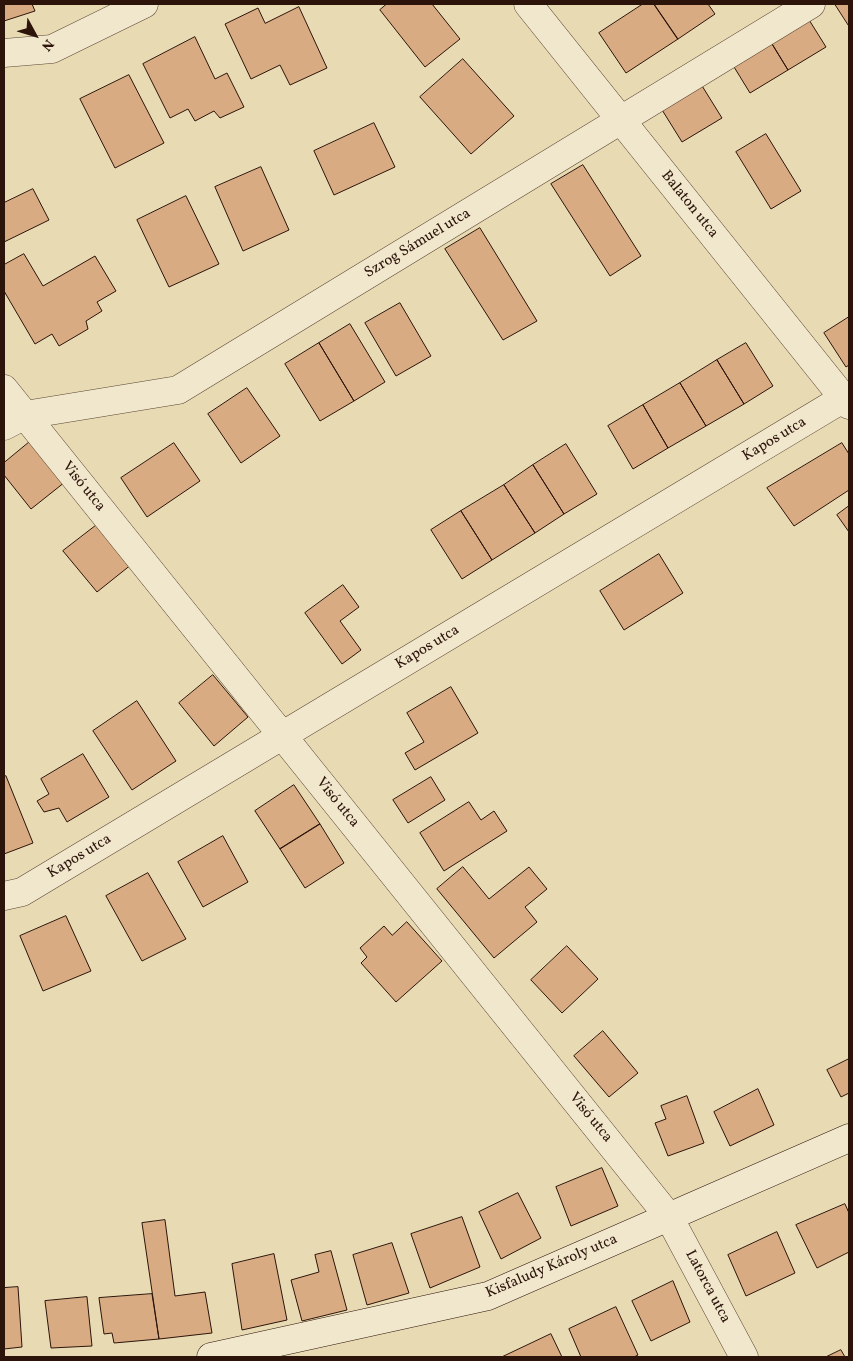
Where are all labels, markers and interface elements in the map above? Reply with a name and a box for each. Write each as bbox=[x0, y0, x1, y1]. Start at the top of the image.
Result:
north arrow bbox=[10, 10, 60, 60]
text: N bbox=[36, 35, 58, 55]
street label: Balaton utca bbox=[656, 168, 722, 242]
street label: Szrog Sámuel utca bbox=[362, 205, 474, 283]
street label: Kapos utca bbox=[740, 414, 810, 466]
street label: Visó utca bbox=[57, 458, 109, 516]
street label: Kapos utca bbox=[393, 622, 463, 674]
street label: Visó utca bbox=[311, 774, 363, 832]
street label: Kapos utca bbox=[45, 831, 115, 883]
street label: Visó utca bbox=[564, 1089, 616, 1147]
street label: Kisfaludy Károly utca bbox=[483, 1231, 621, 1303]
street label: Latorca utca bbox=[680, 1247, 734, 1327]

